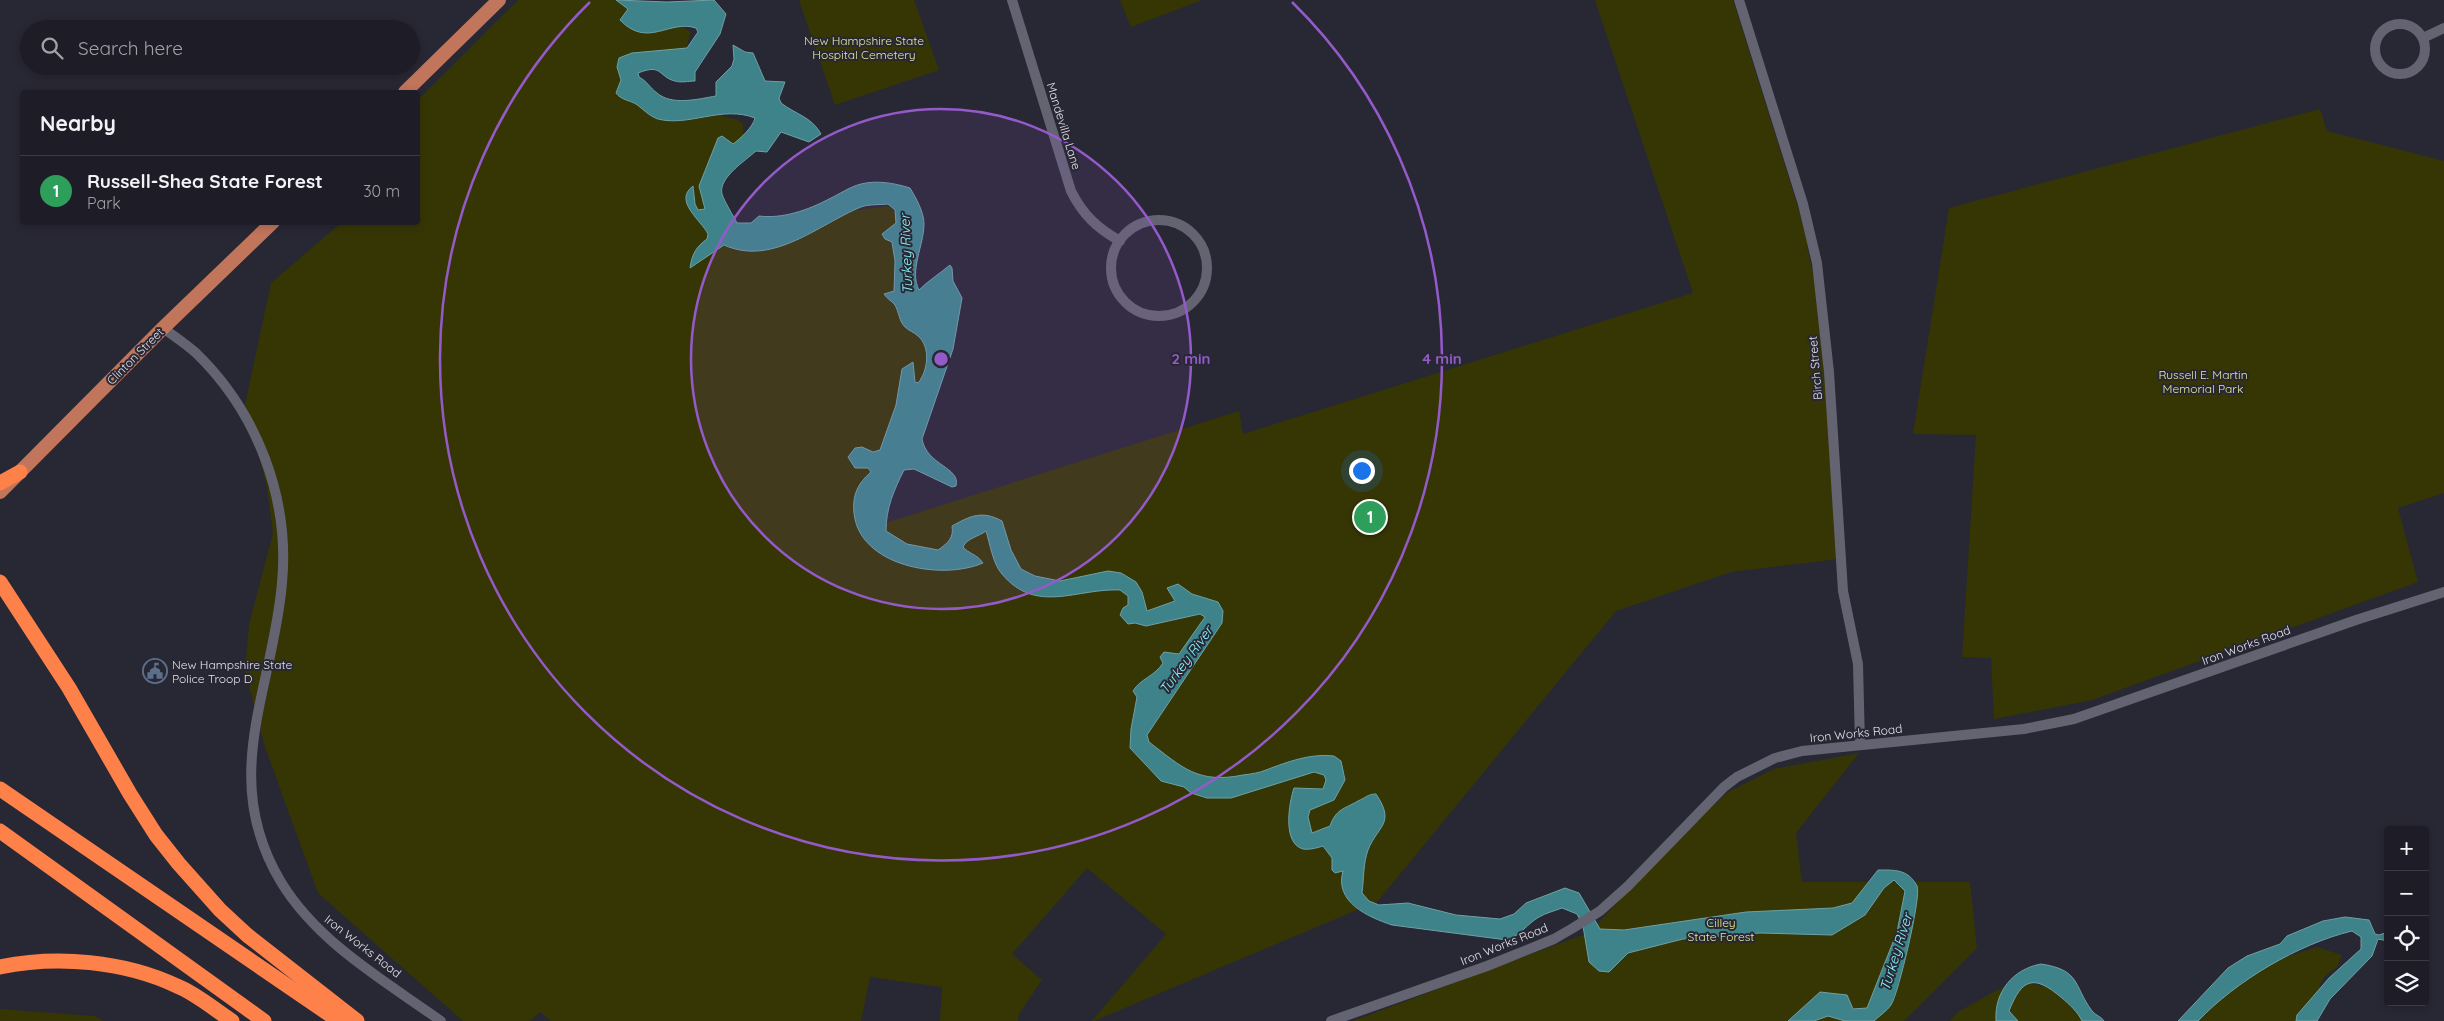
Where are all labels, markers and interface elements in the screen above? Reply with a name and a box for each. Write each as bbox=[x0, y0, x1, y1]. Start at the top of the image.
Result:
search box bbox=[20, 20, 420, 75]
park label: New Hampshire State Hospital Cemetery bbox=[804, 33, 924, 62]
icon: search bbox=[38, 34, 66, 62]
text: Search here bbox=[78, 36, 183, 60]
street label: Mandevilla Lane bbox=[1044, 81, 1084, 172]
text: Nearby bbox=[40, 110, 116, 136]
text: Russell-Shea State Forest bbox=[87, 169, 323, 193]
text: 1 bbox=[53, 181, 59, 201]
text: 30 m bbox=[363, 181, 400, 201]
text: Park bbox=[87, 193, 121, 213]
water label: Turkey River bbox=[896, 212, 916, 294]
street label: Clinton Street bbox=[103, 324, 167, 388]
street label: Birch Street bbox=[1805, 336, 1825, 400]
text: 2 min bbox=[1171, 349, 1211, 368]
text: 4 min bbox=[1422, 349, 1462, 368]
centre of rings bbox=[932, 350, 950, 368]
park label: Russell E. Martin Memorial Park bbox=[2158, 367, 2248, 396]
your location bbox=[1349, 458, 1375, 484]
pin: 1 bbox=[1354, 498, 1386, 536]
water label: Turkey River bbox=[1155, 621, 1218, 698]
street label: Iron Works Road bbox=[2200, 622, 2292, 668]
place label: New Hampshire State Police Troop D bbox=[172, 657, 292, 686]
public building icon: New Hampshire State Police Troop D bbox=[142, 658, 168, 684]
street label: Iron Works Road bbox=[1809, 721, 1903, 745]
map controls bbox=[2384, 826, 2429, 1006]
button: + bbox=[2384, 826, 2429, 871]
button: − bbox=[2384, 871, 2429, 916]
water label: Turkey River bbox=[1876, 910, 1917, 993]
street label: Iron Works Road bbox=[322, 911, 404, 981]
park label: Cilley State Forest bbox=[1688, 915, 1754, 944]
button: locate bbox=[2384, 916, 2429, 961]
street label: Iron Works Road bbox=[1458, 920, 1550, 968]
button: layers bbox=[2384, 961, 2429, 1006]

